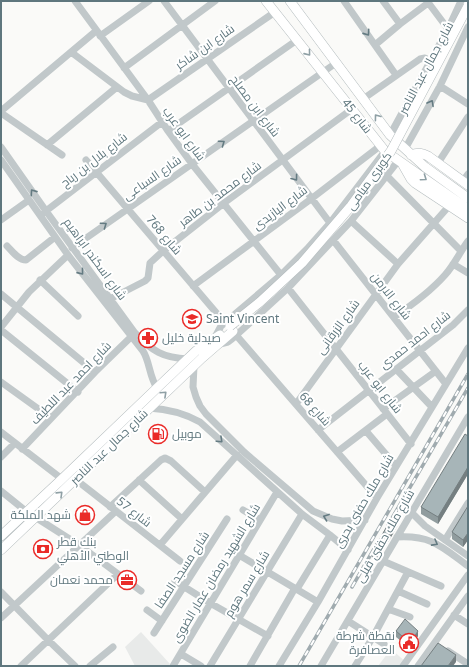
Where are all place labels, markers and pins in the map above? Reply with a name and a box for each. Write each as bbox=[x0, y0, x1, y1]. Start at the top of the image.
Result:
school or university icon: Saint Vincent bbox=[181, 308, 203, 330]
place label: Saint Vincent bbox=[206, 310, 280, 327]
pharmacy icon: صيدلية خليل bbox=[137, 327, 159, 349]
place label: صيدلية خليل bbox=[162, 329, 221, 346]
fuel station icon: موبيل bbox=[147, 423, 169, 445]
place label: موبيل bbox=[172, 425, 202, 442]
shop icon: شهد الملكة bbox=[74, 504, 96, 526]
place label: شهد الملكة bbox=[10, 506, 71, 523]
place label: بنك قطر الوطني الأهلي bbox=[56, 533, 129, 566]
bank icon: بنك قطر الوطني الأهلي bbox=[32, 538, 54, 560]
office icon: محمد نعمان bbox=[116, 569, 138, 591]
place label: محمد نعمان bbox=[50, 571, 113, 588]
place label: نقطة شرطة العصافرة bbox=[336, 627, 395, 658]
public building icon: نقطة شرطة العصافرة bbox=[398, 632, 420, 654]

